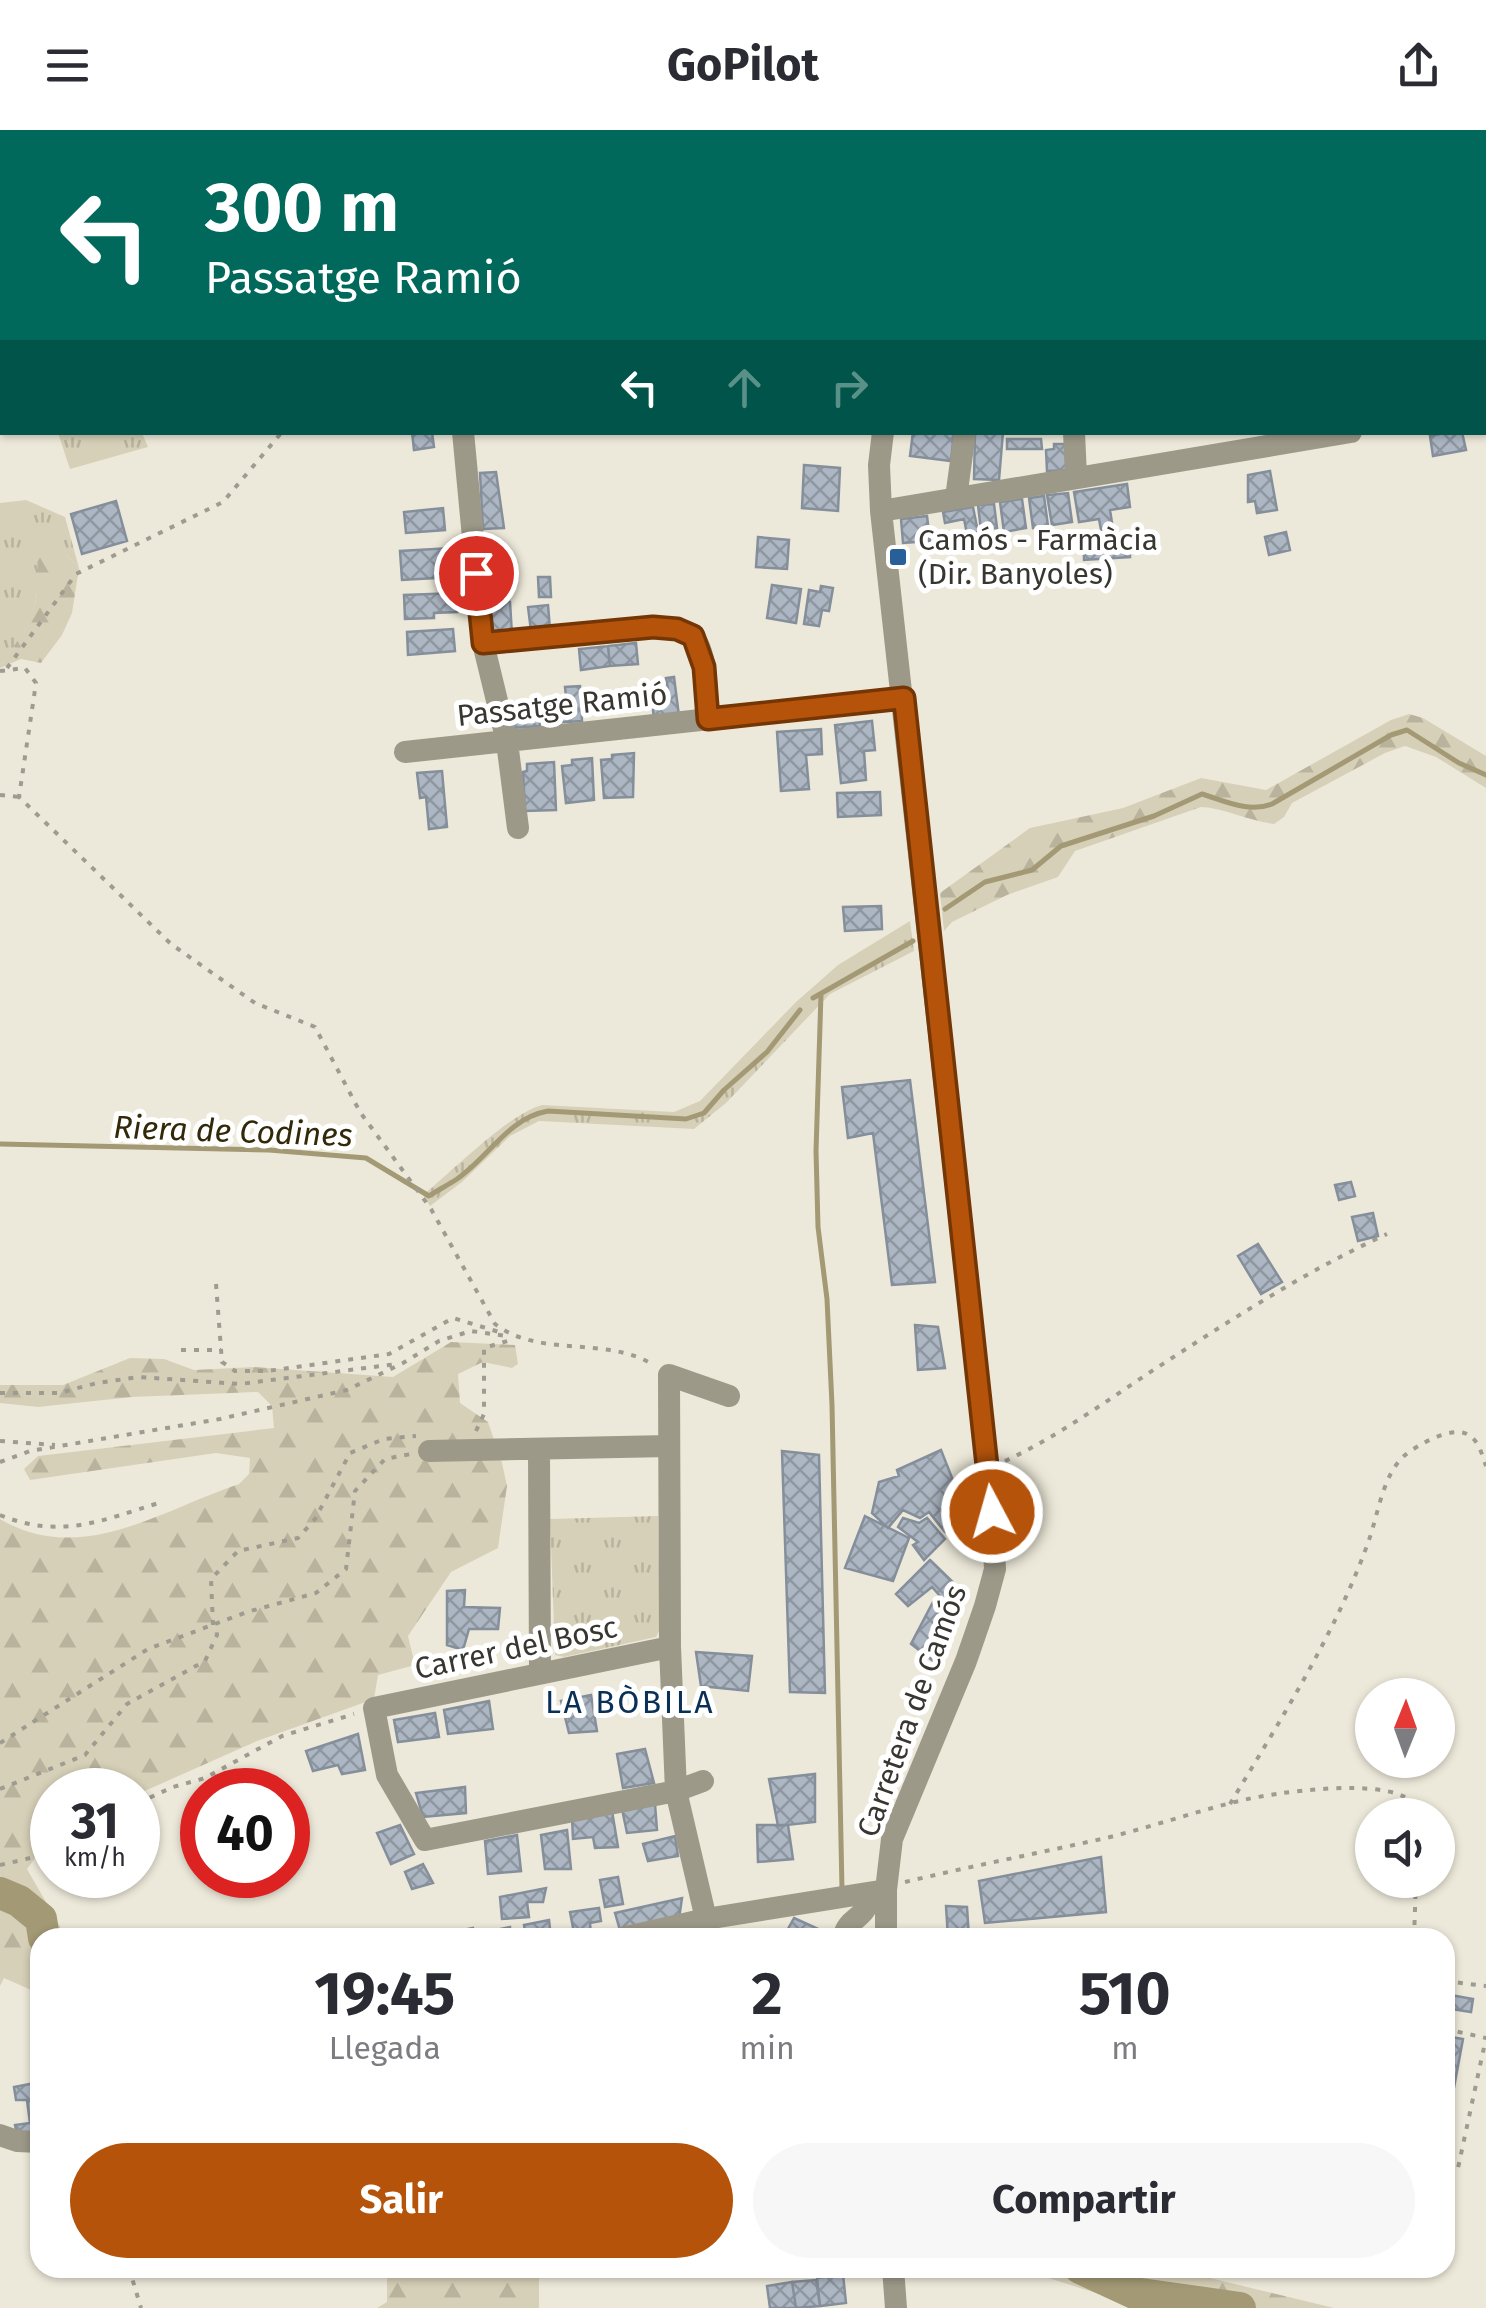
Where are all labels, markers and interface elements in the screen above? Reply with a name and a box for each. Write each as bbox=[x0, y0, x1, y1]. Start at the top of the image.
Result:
icon: menu bbox=[40, 38, 95, 93]
text: GoPilot bbox=[667, 38, 819, 92]
icon: share bbox=[1391, 38, 1446, 93]
text: 300 m bbox=[205, 166, 399, 250]
icon: left bbox=[40, 170, 170, 300]
text: Passatge Ramió bbox=[205, 251, 522, 305]
icon: left bbox=[612, 360, 667, 415]
icon: ahead bbox=[717, 360, 772, 415]
icon: right bbox=[822, 360, 877, 415]
place label: Camós - Farmàcia (Dir. Banyoles) bbox=[918, 522, 1158, 592]
pin bbox=[434, 531, 519, 616]
icon: arrive bbox=[449, 546, 504, 601]
marker: Camós - Farmàcia (Dir. Banyoles) bbox=[887, 546, 909, 568]
street label: Passatge Ramió bbox=[455, 676, 669, 734]
water label: Riera de Codines bbox=[113, 1108, 353, 1154]
position arrow bbox=[940, 1460, 1044, 1564]
street label: Carretera de Camós bbox=[850, 1580, 974, 1842]
street label: Carrer del Bosc bbox=[411, 1609, 621, 1687]
north arrow bbox=[1355, 1678, 1455, 1778]
map controls bbox=[1355, 1678, 1455, 1898]
district label: LA BÒBILA bbox=[545, 1683, 715, 1721]
speed limit sign: 40 bbox=[180, 1768, 310, 1898]
text: 31 bbox=[71, 1791, 119, 1851]
button: sound bbox=[1355, 1798, 1455, 1898]
text: km/h bbox=[64, 1843, 126, 1873]
text: 19:45 bbox=[314, 1958, 455, 2030]
text: 2 bbox=[752, 1958, 783, 2030]
text: 510 bbox=[1079, 1958, 1171, 2030]
text: Llegada bbox=[329, 2029, 441, 2067]
text: min bbox=[740, 2029, 795, 2067]
text: m bbox=[1111, 2029, 1139, 2067]
button: Salir bbox=[70, 2143, 733, 2258]
button: Compartir bbox=[753, 2143, 1415, 2258]

